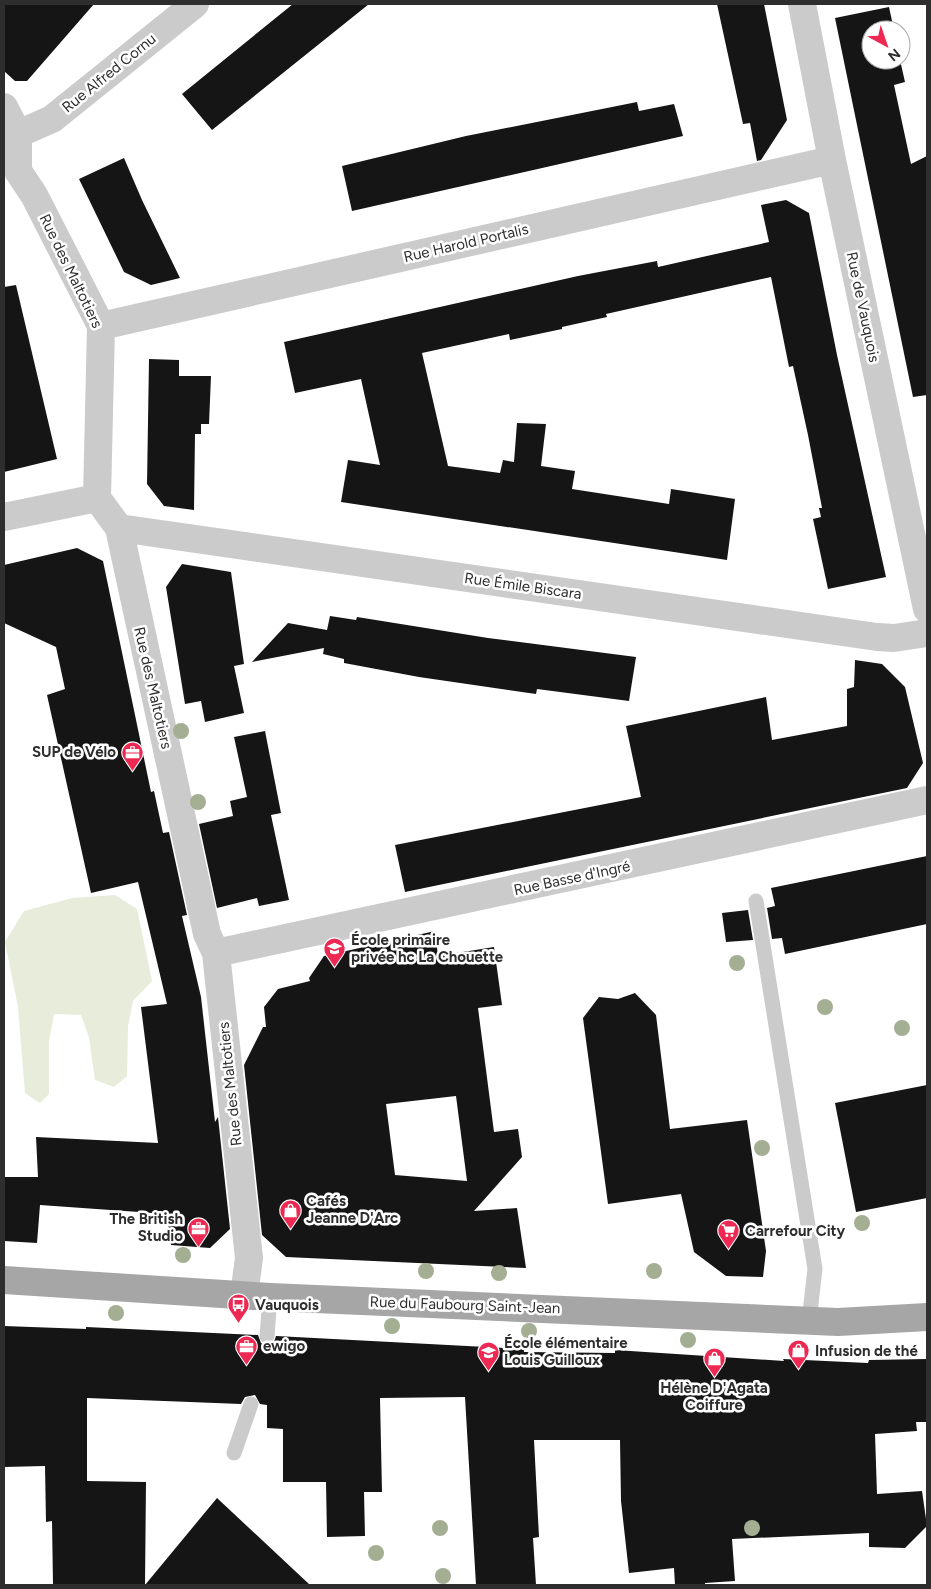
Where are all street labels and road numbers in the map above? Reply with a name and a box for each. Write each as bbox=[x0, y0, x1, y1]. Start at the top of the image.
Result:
street label: Rue Alfred Cornu bbox=[58, 30, 160, 116]
street label: Rue des Maltotiers bbox=[36, 211, 106, 331]
street label: Rue Harold Portalis bbox=[402, 220, 530, 266]
street label: Rue de Vauquois bbox=[843, 250, 883, 364]
street label: Rue Émile Biscara bbox=[463, 569, 583, 603]
street label: Rue des Maltotiers bbox=[130, 625, 176, 751]
street label: Rue Basse d'Ingré bbox=[512, 857, 632, 899]
street label: Rue des Maltotiers bbox=[215, 1021, 245, 1147]
street label: Rue du Faubourg Saint-Jean bbox=[369, 1293, 561, 1317]

